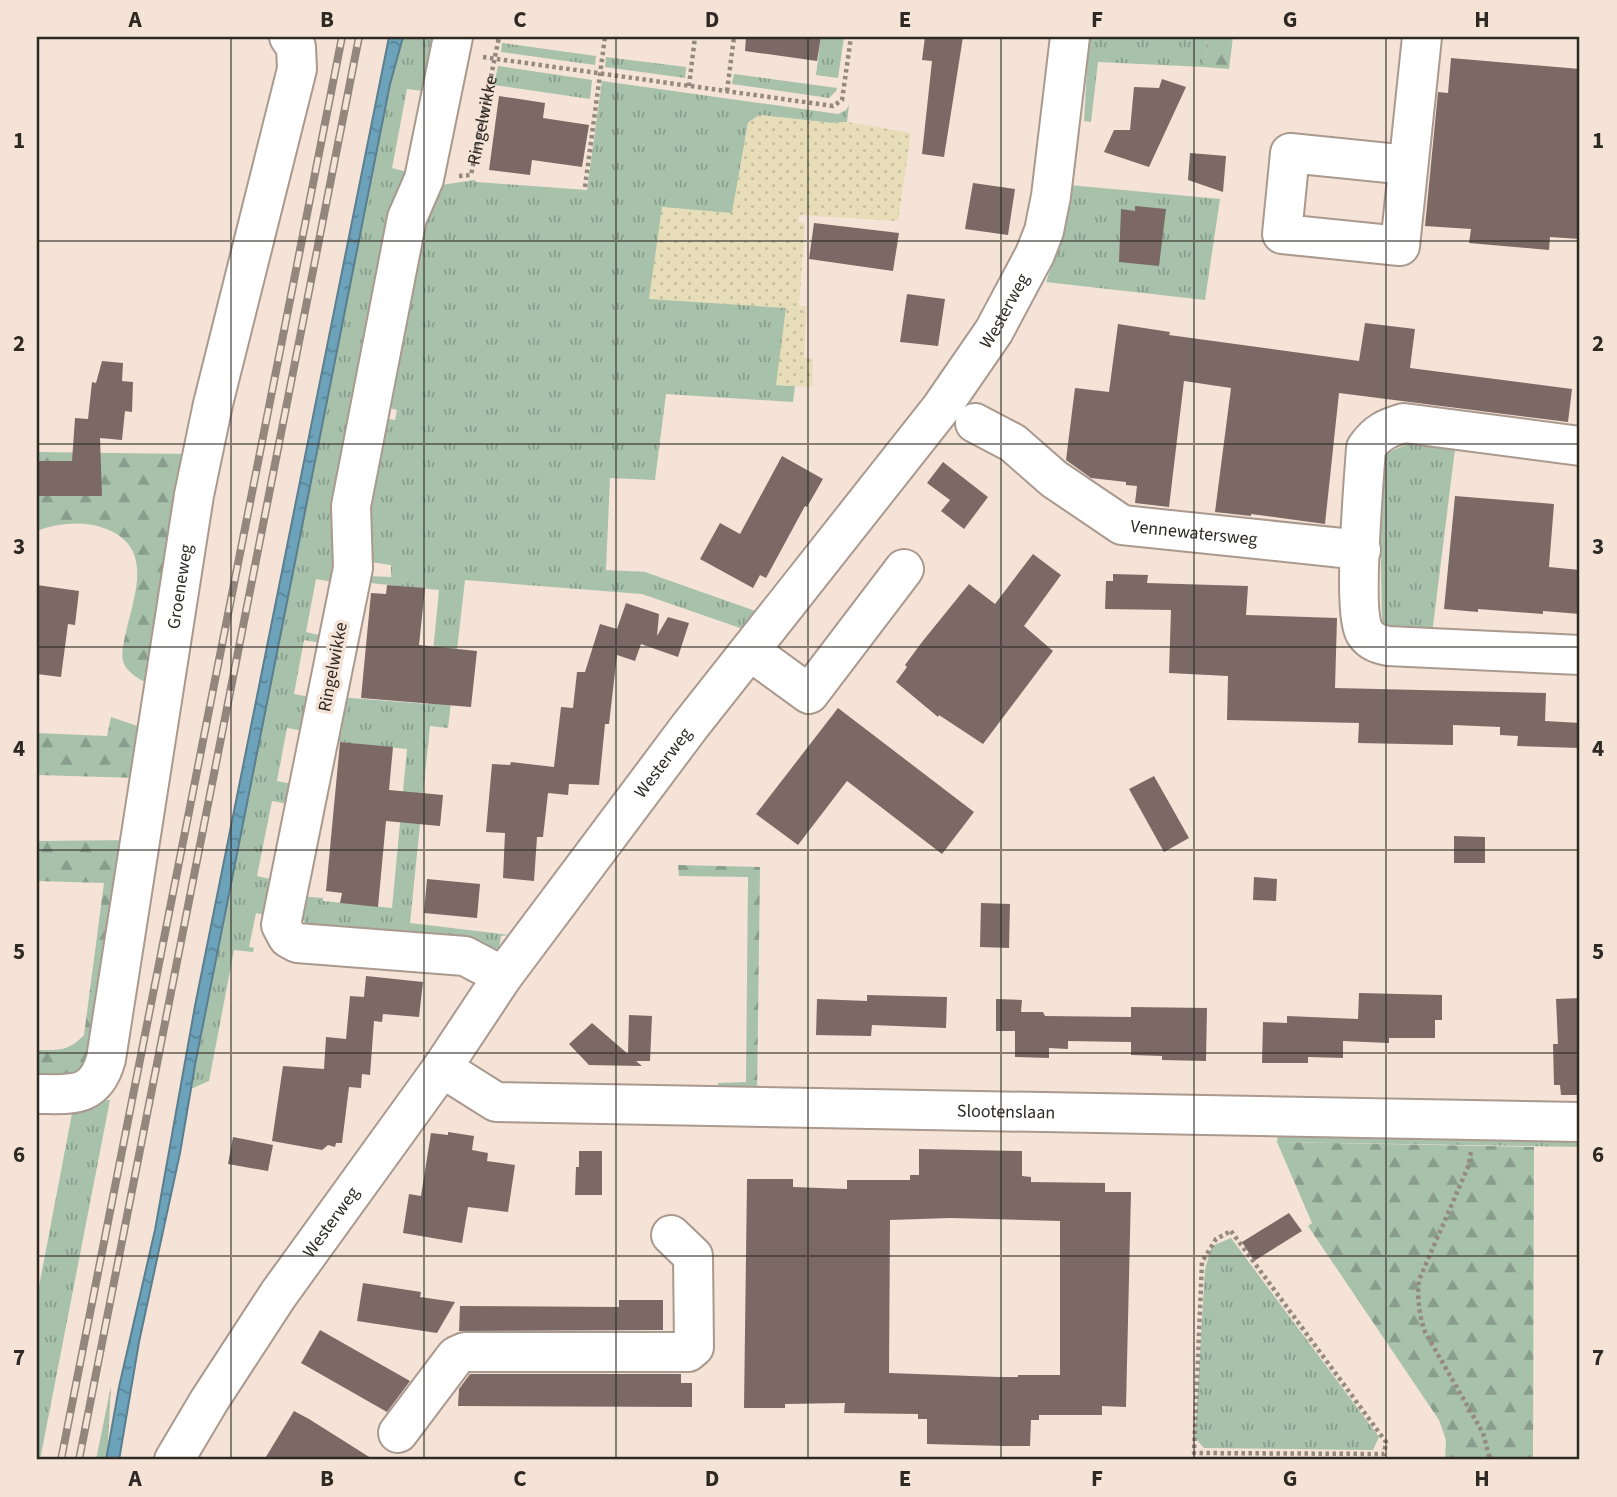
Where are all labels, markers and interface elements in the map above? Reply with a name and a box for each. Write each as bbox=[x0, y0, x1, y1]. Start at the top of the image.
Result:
text: A bbox=[127, 3, 142, 36]
text: B bbox=[320, 3, 334, 36]
text: C bbox=[513, 3, 527, 36]
text: D bbox=[705, 3, 719, 36]
text: E bbox=[899, 3, 911, 36]
text: F bbox=[1091, 3, 1103, 36]
text: G bbox=[1283, 3, 1297, 36]
text: H bbox=[1474, 3, 1490, 36]
street label: Ringelwikke bbox=[461, 73, 503, 167]
text: 1 bbox=[13, 124, 25, 157]
text: 1 bbox=[1592, 124, 1604, 157]
street label: Westerweg bbox=[973, 269, 1035, 353]
text: 2 bbox=[13, 327, 25, 360]
text: 2 bbox=[1592, 327, 1604, 360]
street label: Vennewatersweg bbox=[1129, 513, 1259, 552]
text: 3 bbox=[13, 530, 25, 563]
text: 3 bbox=[1592, 530, 1604, 563]
street label: Groeneweg bbox=[161, 542, 199, 631]
street label: Ringelwikke bbox=[312, 620, 354, 714]
street label: Westerweg bbox=[628, 722, 697, 803]
text: 4 bbox=[13, 732, 25, 765]
text: 4 bbox=[1592, 732, 1604, 765]
text: 5 bbox=[13, 935, 25, 968]
text: 5 bbox=[1592, 935, 1604, 968]
street label: Slootenslaan bbox=[957, 1098, 1055, 1125]
text: 6 bbox=[13, 1138, 25, 1171]
text: 6 bbox=[1592, 1138, 1604, 1171]
street label: Westerweg bbox=[296, 1181, 365, 1263]
text: 7 bbox=[13, 1341, 25, 1374]
text: 7 bbox=[1592, 1341, 1604, 1374]
text: A bbox=[127, 1462, 142, 1495]
text: B bbox=[320, 1462, 334, 1495]
text: C bbox=[513, 1462, 527, 1495]
text: D bbox=[705, 1462, 719, 1495]
text: E bbox=[899, 1462, 911, 1495]
text: F bbox=[1091, 1462, 1103, 1495]
text: G bbox=[1283, 1462, 1297, 1495]
text: H bbox=[1474, 1462, 1490, 1495]

